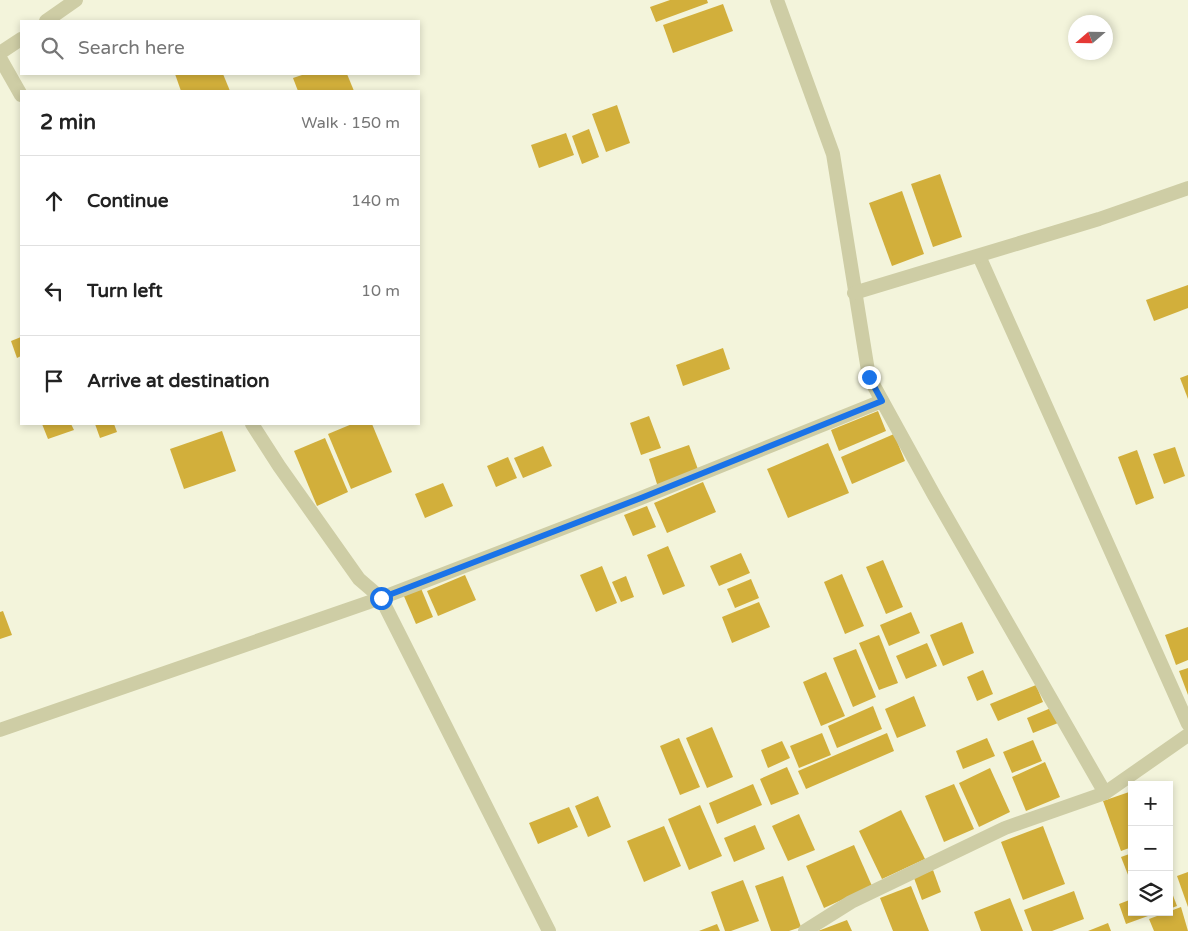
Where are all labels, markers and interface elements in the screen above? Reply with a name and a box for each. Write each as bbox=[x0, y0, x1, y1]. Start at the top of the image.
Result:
north arrow bbox=[1068, 15, 1113, 60]
search box bbox=[20, 20, 420, 75]
icon: search bbox=[38, 34, 66, 62]
text: Search here bbox=[78, 37, 185, 59]
text: 2 min bbox=[40, 110, 96, 135]
text: Walk · 150 m bbox=[301, 113, 400, 133]
icon: ahead bbox=[40, 187, 68, 215]
text: Continue bbox=[87, 190, 169, 212]
text: 140 m bbox=[351, 191, 400, 211]
icon: left bbox=[40, 277, 68, 305]
text: Turn left bbox=[87, 280, 163, 302]
text: 10 m bbox=[361, 281, 400, 301]
route end bbox=[858, 366, 881, 389]
icon: arrive bbox=[40, 367, 68, 395]
text: Arrive at destination bbox=[87, 370, 270, 392]
route start bbox=[370, 587, 393, 610]
map controls bbox=[1128, 781, 1173, 916]
button: + bbox=[1128, 781, 1173, 826]
button: − bbox=[1128, 826, 1173, 871]
button: layers bbox=[1128, 871, 1173, 916]

